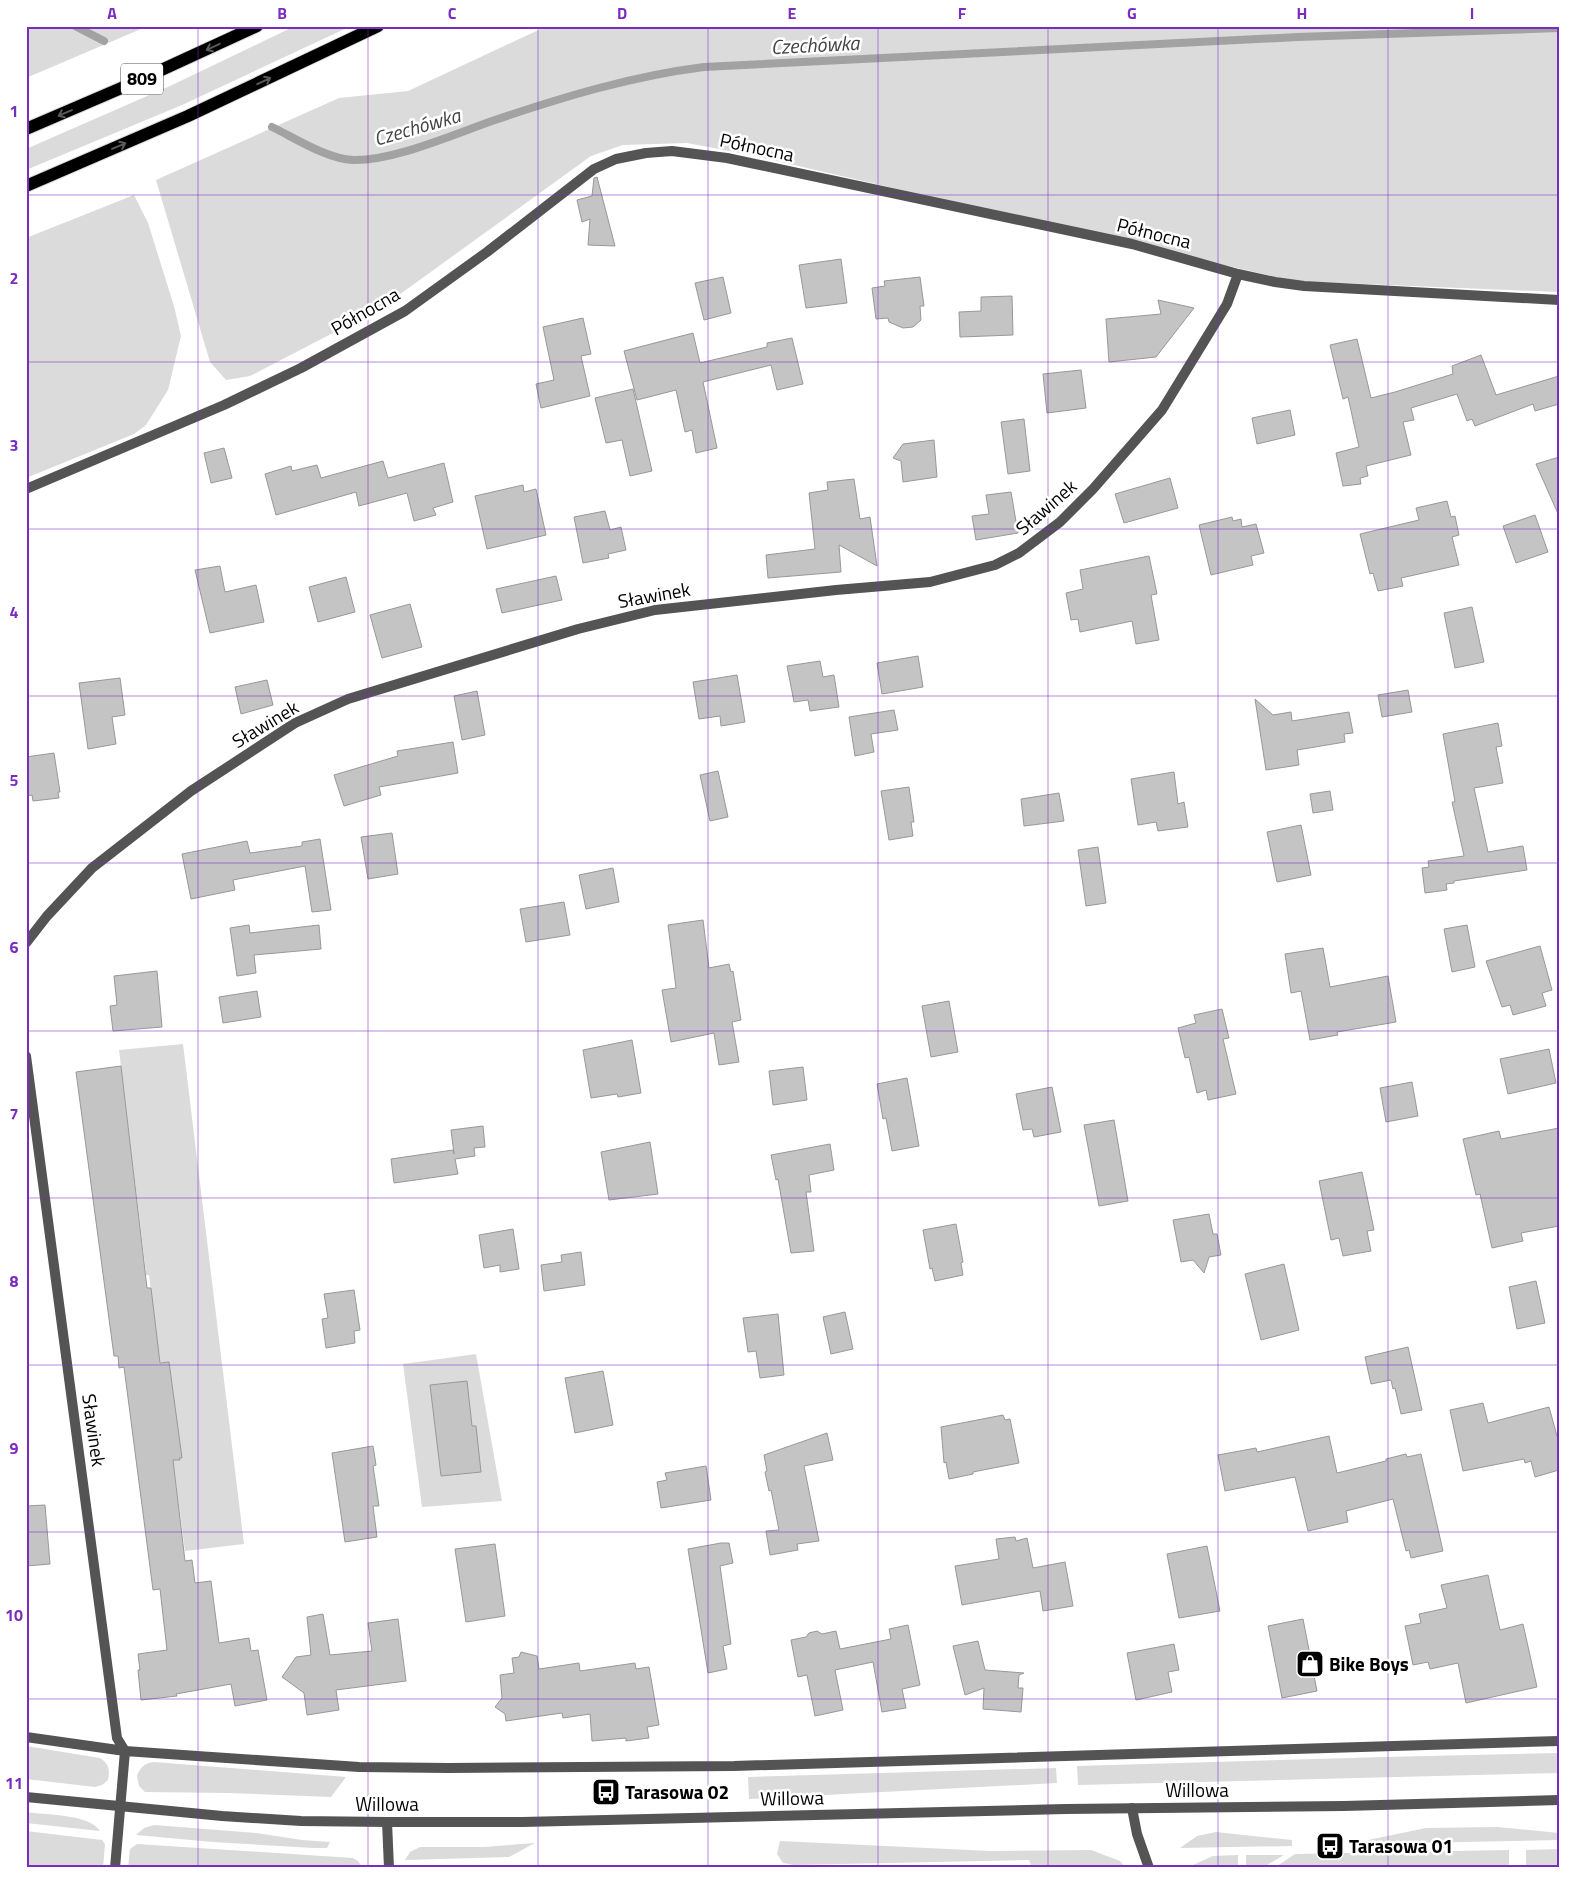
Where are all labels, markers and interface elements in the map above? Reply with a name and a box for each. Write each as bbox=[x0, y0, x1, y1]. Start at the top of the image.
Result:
text: A bbox=[107, 1, 117, 25]
text: B bbox=[277, 1, 287, 25]
text: C bbox=[448, 1, 457, 25]
text: D bbox=[617, 1, 627, 25]
text: E bbox=[788, 1, 797, 25]
text: F bbox=[958, 1, 967, 25]
text: G bbox=[1127, 1, 1137, 25]
text: H bbox=[1297, 1, 1307, 25]
text: I bbox=[1470, 1, 1474, 25]
water label: Czechówka bbox=[770, 27, 861, 62]
one-way arrow bbox=[206, 42, 221, 52]
road number: 809 bbox=[121, 64, 163, 95]
one-way arrow bbox=[256, 76, 271, 85]
text: 1 bbox=[10, 99, 18, 123]
water label: Czechówka bbox=[370, 99, 465, 154]
one-way arrow bbox=[58, 108, 73, 118]
street label: Północna bbox=[717, 124, 797, 169]
one-way arrow bbox=[112, 141, 127, 150]
street label: Północna bbox=[1114, 209, 1195, 256]
text: 2 bbox=[10, 266, 18, 290]
street label: Północna bbox=[325, 279, 405, 342]
text: 3 bbox=[10, 433, 18, 457]
street label: Sławinek bbox=[1009, 472, 1083, 542]
street label: Sławinek bbox=[615, 574, 692, 615]
text: 4 bbox=[10, 600, 19, 624]
street label: Sławinek bbox=[226, 692, 304, 755]
text: 5 bbox=[10, 768, 19, 792]
text: 6 bbox=[10, 935, 19, 959]
text: 7 bbox=[10, 1102, 18, 1126]
text: 8 bbox=[10, 1269, 19, 1293]
street label: Sławinek bbox=[75, 1392, 114, 1468]
text: 9 bbox=[10, 1436, 19, 1460]
text: 10 bbox=[5, 1603, 23, 1627]
shop icon: Bike Boys bbox=[1295, 1649, 1325, 1679]
place label: Bike Boys bbox=[1329, 1649, 1409, 1678]
text: 11 bbox=[5, 1771, 23, 1795]
street label: Willowa bbox=[1165, 1775, 1229, 1804]
bus stop icon: Tarasowa 02 bbox=[591, 1777, 621, 1807]
place label: Tarasowa 02 bbox=[625, 1777, 729, 1806]
street label: Willowa bbox=[760, 1782, 825, 1813]
street label: Willowa bbox=[355, 1789, 419, 1818]
bus stop icon: Tarasowa 01 bbox=[1315, 1831, 1345, 1861]
place label: Tarasowa 01 bbox=[1349, 1831, 1453, 1860]

